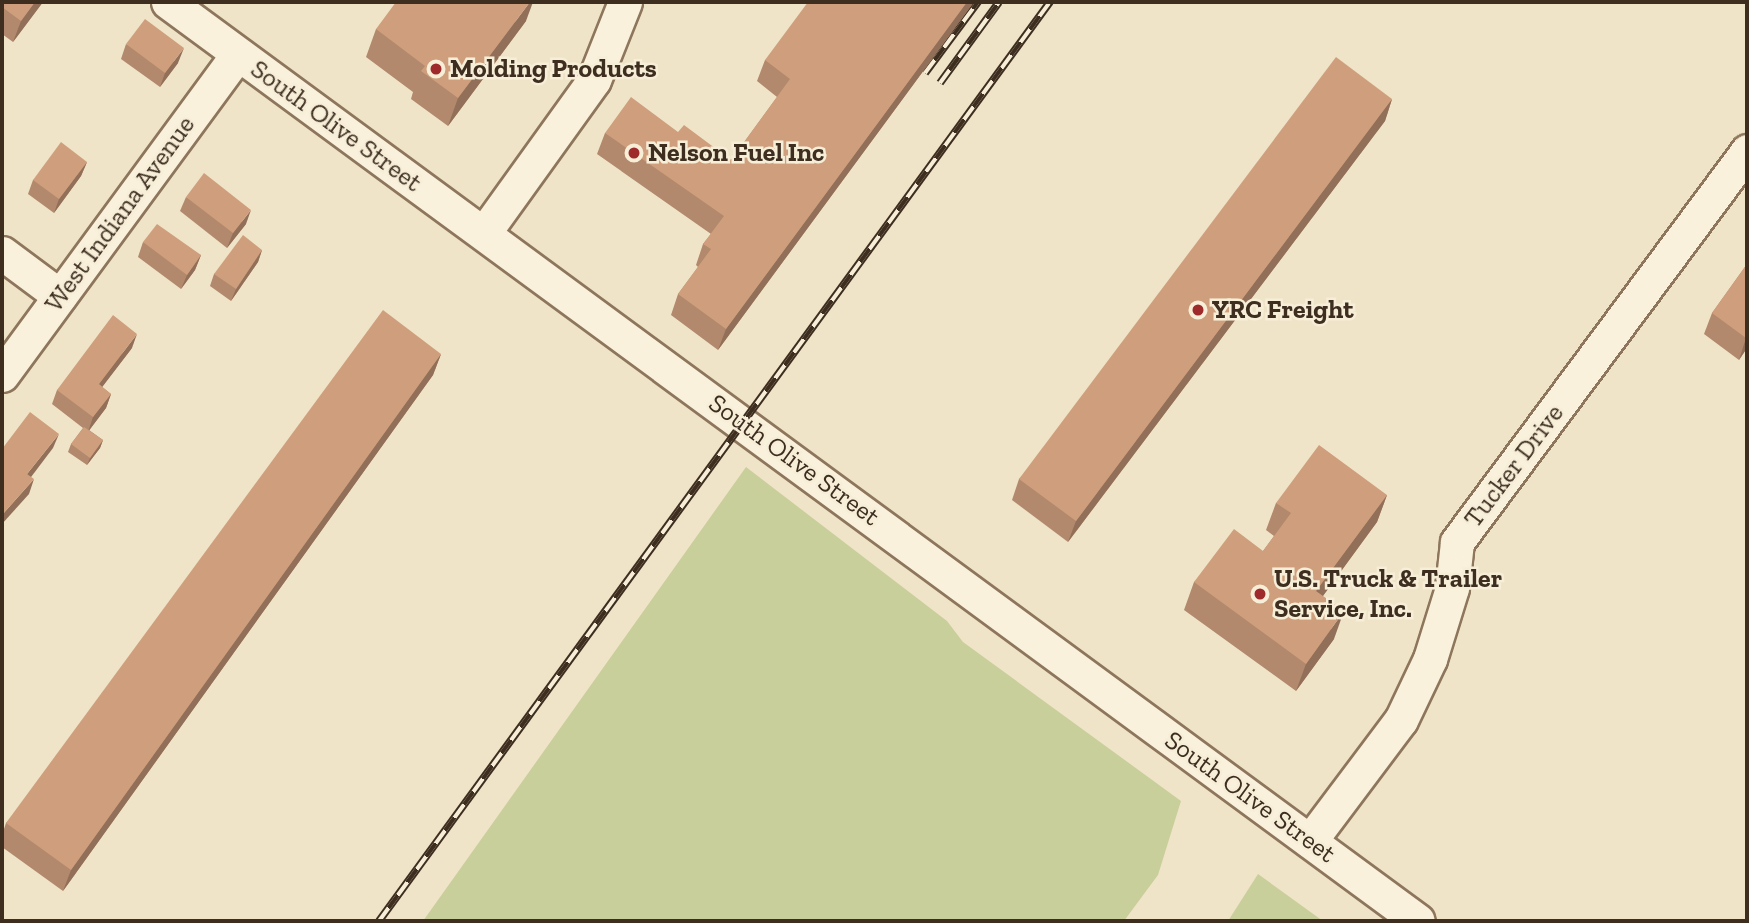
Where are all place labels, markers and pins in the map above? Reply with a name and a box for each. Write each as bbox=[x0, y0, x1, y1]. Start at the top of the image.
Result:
place label: Molding Products bbox=[450, 53, 657, 85]
marker: Molding Products bbox=[428, 61, 444, 77]
place label: Nelson Fuel Inc bbox=[648, 137, 824, 169]
marker: Nelson Fuel Inc bbox=[626, 145, 642, 161]
place label: YRC Freight bbox=[1212, 294, 1354, 326]
marker: YRC Freight bbox=[1190, 302, 1206, 318]
place label: U.S. Truck & Trailer Service, Inc. bbox=[1274, 563, 1502, 624]
marker: U.S. Truck & Trailer Service, Inc. bbox=[1252, 586, 1268, 602]

